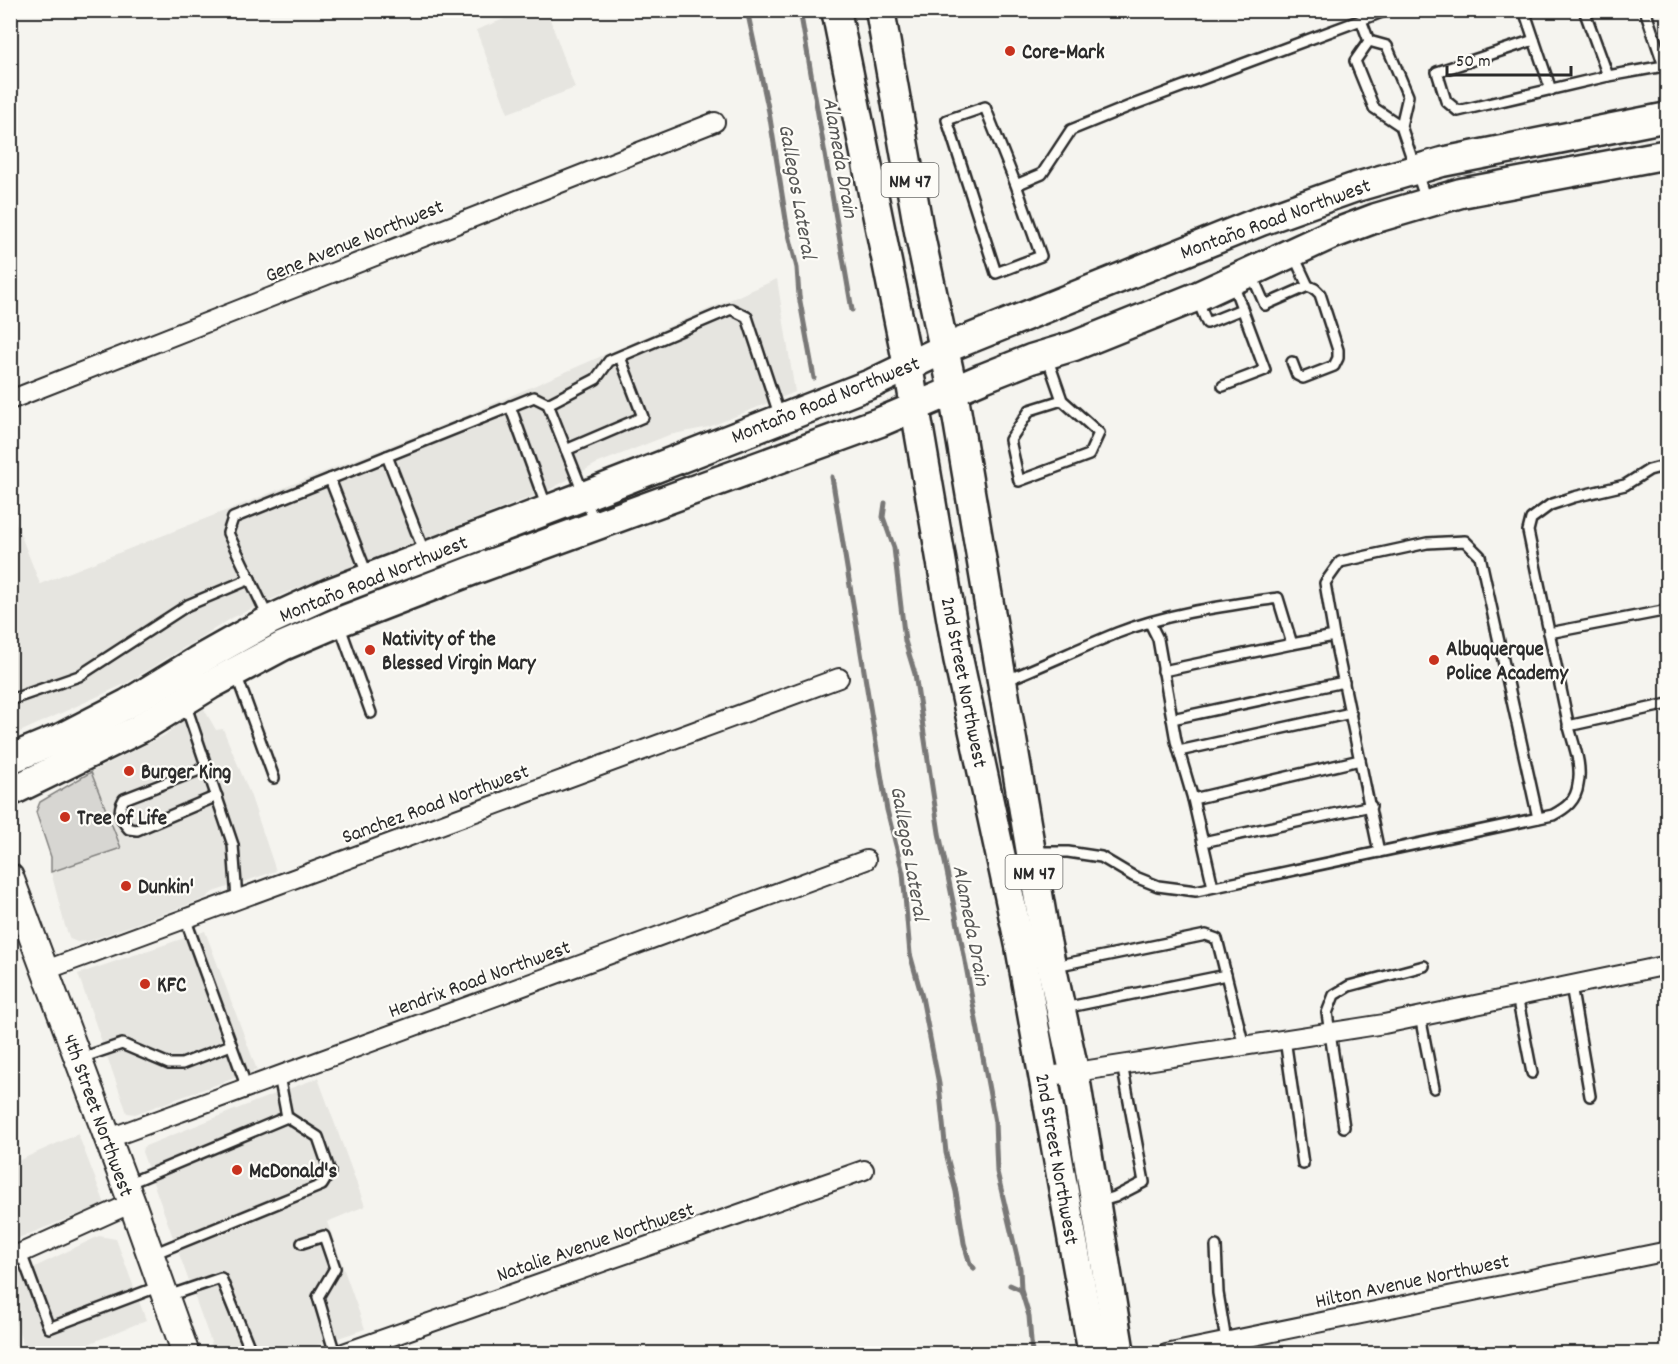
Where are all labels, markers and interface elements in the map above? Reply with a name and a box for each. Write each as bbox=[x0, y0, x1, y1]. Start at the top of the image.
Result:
place label: Core-Mark bbox=[1022, 39, 1105, 69]
scale bar bbox=[1447, 39, 1572, 77]
marker: Core-Mark bbox=[1003, 44, 1017, 58]
text: 50 m bbox=[1456, 50, 1491, 75]
water label: Alameda Drain bbox=[813, 95, 865, 221]
water label: Gallegos Lateral bbox=[768, 122, 823, 263]
road number: NM 47 bbox=[882, 163, 938, 197]
street label: Montaño Road Northwest bbox=[1176, 172, 1376, 269]
street label: Gene Avenue Northwest bbox=[261, 193, 449, 292]
street label: Montaño Road Northwest bbox=[727, 350, 925, 453]
street label: Montaño Road Northwest bbox=[275, 529, 473, 632]
street label: 2nd Street Northwest bbox=[931, 595, 993, 771]
place label: Nativity of the Blessed Virgin Mary bbox=[382, 626, 537, 680]
place label: Albuquerque Police Academy bbox=[1446, 636, 1569, 690]
marker: Nativity of the Blessed Virgin Mary bbox=[363, 643, 377, 657]
marker: Albuquerque Police Academy bbox=[1427, 653, 1441, 667]
street label: Sanchez Road Northwest bbox=[338, 758, 534, 854]
place label: Burger King bbox=[141, 759, 231, 789]
marker: Burger King bbox=[122, 764, 136, 778]
water label: Gallegos Lateral bbox=[880, 784, 935, 925]
place label: Tree of Life bbox=[77, 805, 167, 835]
marker: Tree of Life bbox=[58, 810, 72, 824]
road number: NM 47 bbox=[1006, 855, 1062, 889]
water label: Alameda Drain bbox=[943, 863, 997, 989]
place label: Dunkin' bbox=[138, 874, 194, 904]
marker: Dunkin' bbox=[119, 879, 133, 893]
street label: Hendrix Road Northwest bbox=[385, 934, 576, 1028]
place label: KFC bbox=[157, 972, 187, 1002]
marker: KFC bbox=[138, 977, 152, 991]
street label: 4th Street Northwest bbox=[53, 1031, 140, 1202]
street label: 2nd Street Northwest bbox=[1025, 1071, 1085, 1248]
place label: McDonald's bbox=[249, 1158, 337, 1188]
marker: McDonald's bbox=[230, 1163, 244, 1177]
street label: Natalie Avenue Northwest bbox=[493, 1196, 699, 1292]
street label: Hilton Avenue Northwest bbox=[1313, 1248, 1513, 1318]

